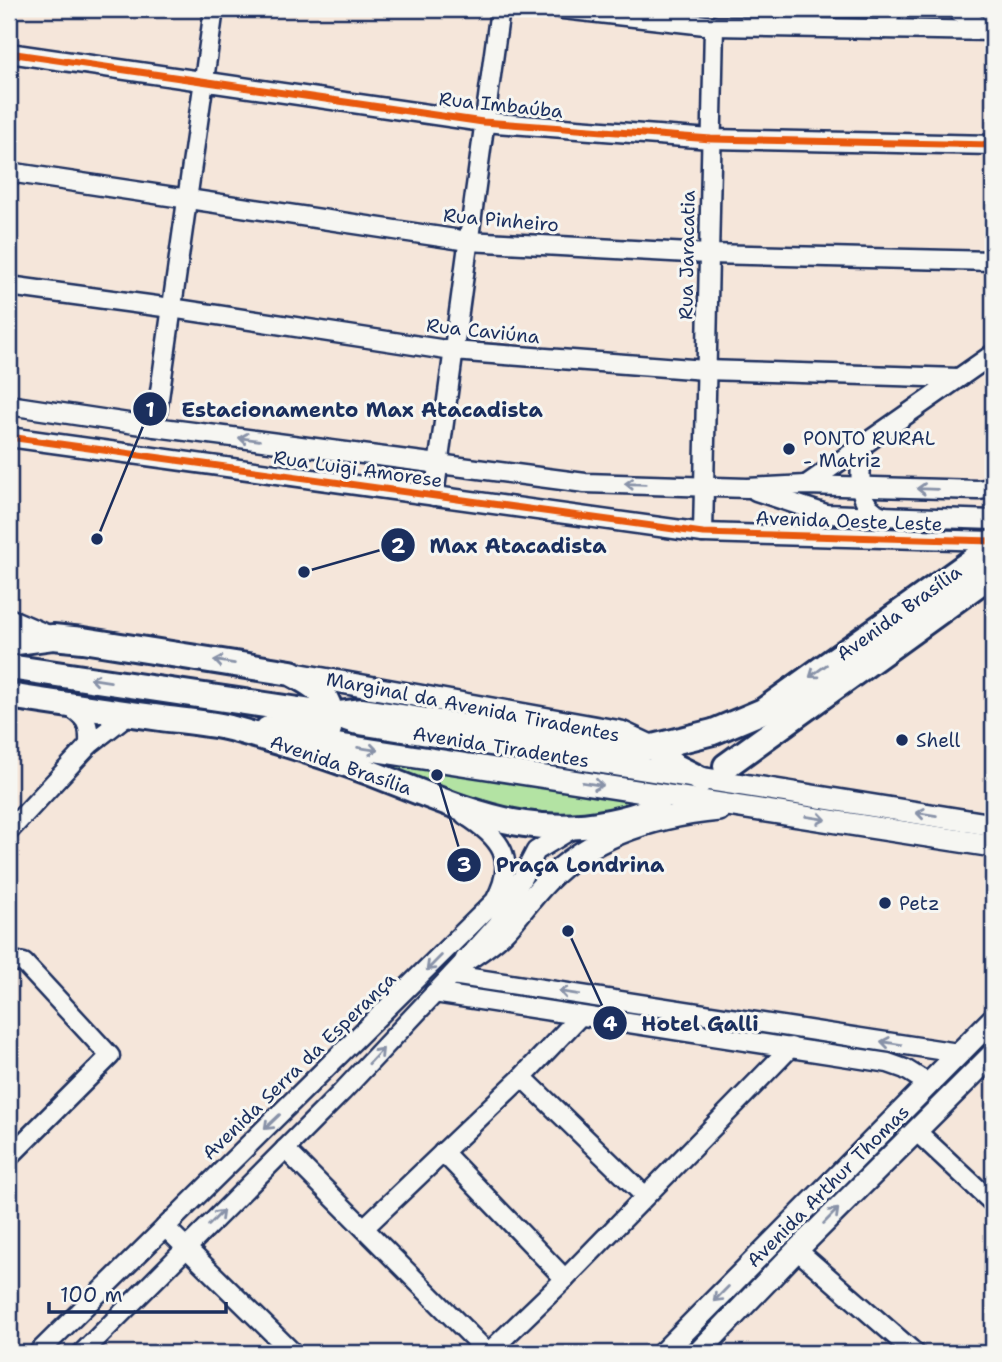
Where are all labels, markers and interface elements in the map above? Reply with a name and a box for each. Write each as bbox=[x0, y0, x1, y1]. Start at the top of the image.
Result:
street label: Rua Imbaúba bbox=[438, 86, 564, 124]
street label: Rua Jaracatia bbox=[673, 190, 701, 320]
street label: Rua Pinheiro bbox=[442, 202, 560, 238]
street label: Rua Caviúna bbox=[425, 313, 541, 349]
callout: Estacionamento Max Atacadista bbox=[133, 388, 557, 430]
text: 1 bbox=[145, 396, 155, 424]
text: Estacionamento Max Atacadista bbox=[181, 396, 543, 424]
place label: PONTO RURAL - Matriz bbox=[803, 426, 935, 473]
one-way arrow bbox=[238, 432, 261, 445]
marker: PONTO RURAL - Matriz bbox=[781, 441, 797, 457]
street label: Rua Luigi Amorese bbox=[272, 445, 444, 493]
one-way arrow bbox=[624, 477, 647, 491]
one-way arrow bbox=[916, 482, 939, 495]
street label: Avenida Oeste Leste bbox=[755, 505, 943, 537]
callout: Max Atacadista bbox=[380, 524, 620, 566]
text: 2 bbox=[391, 532, 406, 560]
text: Max Atacadista bbox=[429, 532, 607, 560]
street label: Avenida Brasília bbox=[832, 559, 967, 667]
one-way arrow bbox=[213, 655, 236, 668]
one-way arrow bbox=[809, 663, 828, 678]
street label: Marginal da Avenida Tiradentes bbox=[324, 667, 622, 747]
one-way arrow bbox=[89, 673, 112, 686]
street label: Avenida Tiradentes bbox=[411, 722, 591, 772]
place label: Shell bbox=[916, 728, 960, 753]
street label: Avenida Brasília bbox=[267, 729, 415, 801]
marker: Shell bbox=[894, 732, 910, 748]
one-way arrow bbox=[356, 743, 379, 756]
one-way arrow bbox=[581, 778, 604, 791]
one-way arrow bbox=[915, 807, 938, 820]
one-way arrow bbox=[804, 812, 827, 825]
callout: Praça Londrina bbox=[446, 844, 678, 886]
text: 3 bbox=[457, 851, 471, 879]
text: Praça Londrina bbox=[496, 851, 665, 879]
place label: Petz bbox=[899, 891, 939, 916]
marker: Petz bbox=[877, 895, 893, 911]
one-way arrow bbox=[426, 954, 443, 971]
street label: Avenida Serra da Esperança bbox=[197, 967, 401, 1165]
one-way arrow bbox=[558, 986, 581, 999]
callout: Hotel Galli bbox=[593, 1002, 773, 1044]
text: 4 bbox=[603, 1010, 618, 1038]
text: Hotel Galli bbox=[641, 1010, 759, 1038]
one-way arrow bbox=[880, 1036, 902, 1049]
one-way arrow bbox=[367, 1048, 384, 1065]
street label: Avenida Arthur Thomas bbox=[741, 1099, 915, 1273]
one-way arrow bbox=[264, 1114, 281, 1131]
one-way arrow bbox=[822, 1208, 839, 1225]
one-way arrow bbox=[208, 1210, 225, 1227]
scale bar bbox=[49, 1271, 226, 1315]
text: 100 m bbox=[60, 1281, 123, 1309]
one-way arrow bbox=[713, 1285, 730, 1302]

